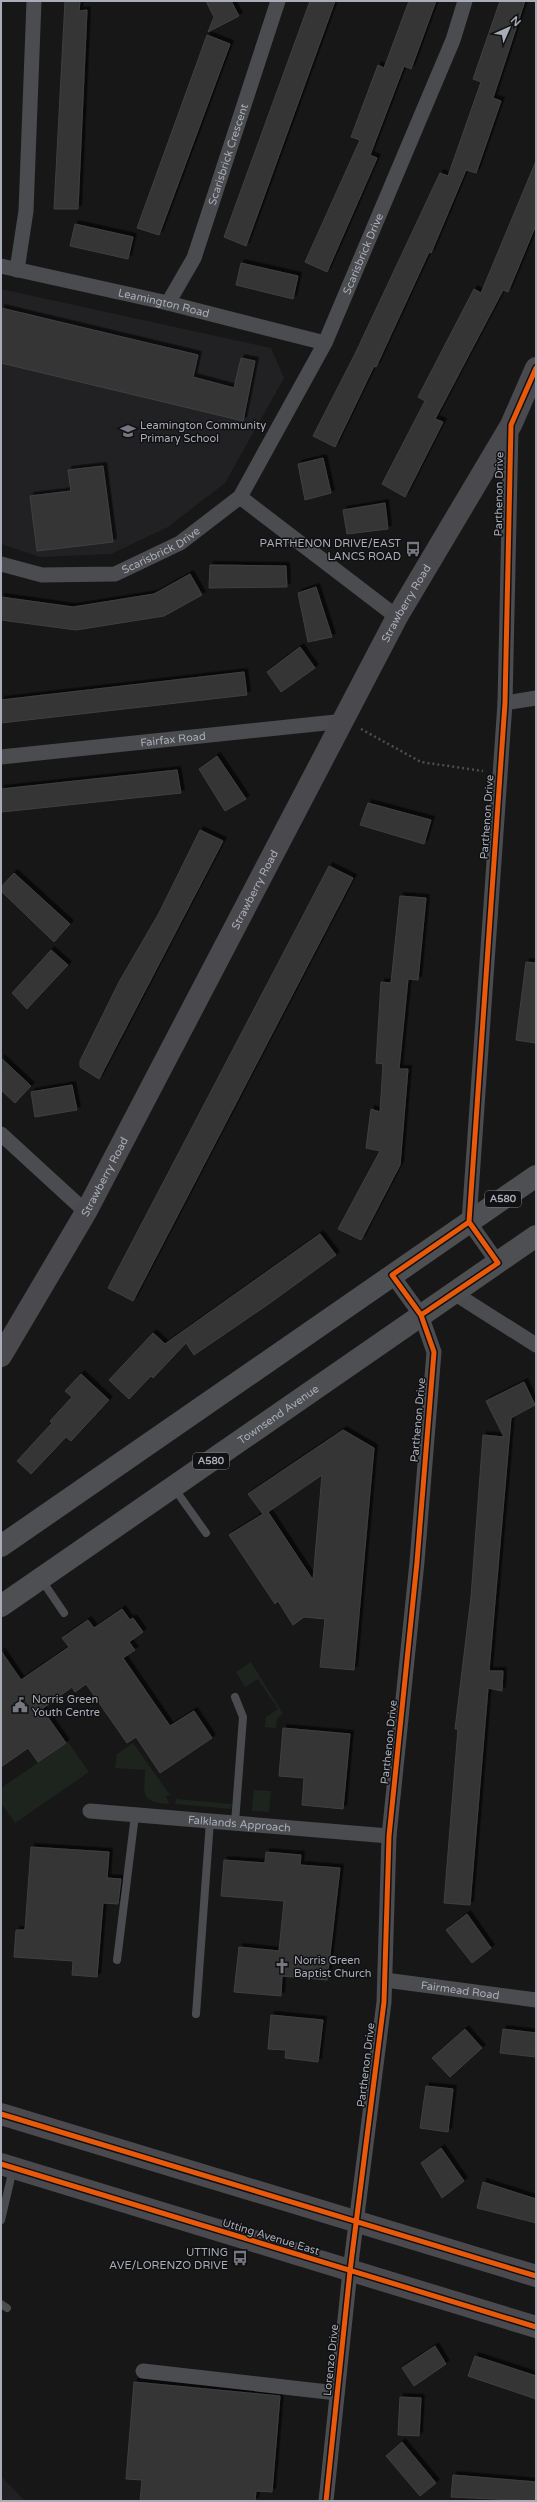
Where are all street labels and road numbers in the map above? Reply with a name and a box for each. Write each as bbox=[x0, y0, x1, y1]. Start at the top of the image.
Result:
street label: Scarisbrick Crescent bbox=[205, 102, 250, 207]
street label: Scarisbrick Drive bbox=[340, 211, 386, 296]
street label: Leamington Road bbox=[117, 286, 211, 320]
street label: Parthenon Drive bbox=[492, 452, 506, 536]
street label: Scarisbrick Drive bbox=[120, 524, 202, 576]
street label: Strawberry Road bbox=[378, 562, 433, 644]
street label: Fairfax Road bbox=[140, 729, 206, 749]
street label: Parthenon Drive bbox=[478, 774, 496, 860]
street label: Strawberry Road bbox=[228, 848, 281, 932]
street label: Strawberry Road bbox=[78, 1135, 131, 1219]
road number: A580 bbox=[485, 1191, 521, 1207]
street label: Parthenon Drive bbox=[408, 1377, 428, 1463]
street label: Townsend Avenue bbox=[235, 1382, 321, 1447]
road number: A580 bbox=[193, 1453, 229, 1469]
street label: Parthenon Drive bbox=[378, 1699, 400, 1785]
street label: Falklands Approach bbox=[188, 1813, 291, 1834]
street label: Fairmead Road bbox=[420, 1978, 500, 2002]
street label: Parthenon Drive bbox=[354, 2022, 378, 2108]
street label: Utting Avenue East bbox=[221, 2216, 321, 2258]
street label: Lorenzo Drive bbox=[321, 2323, 341, 2397]

